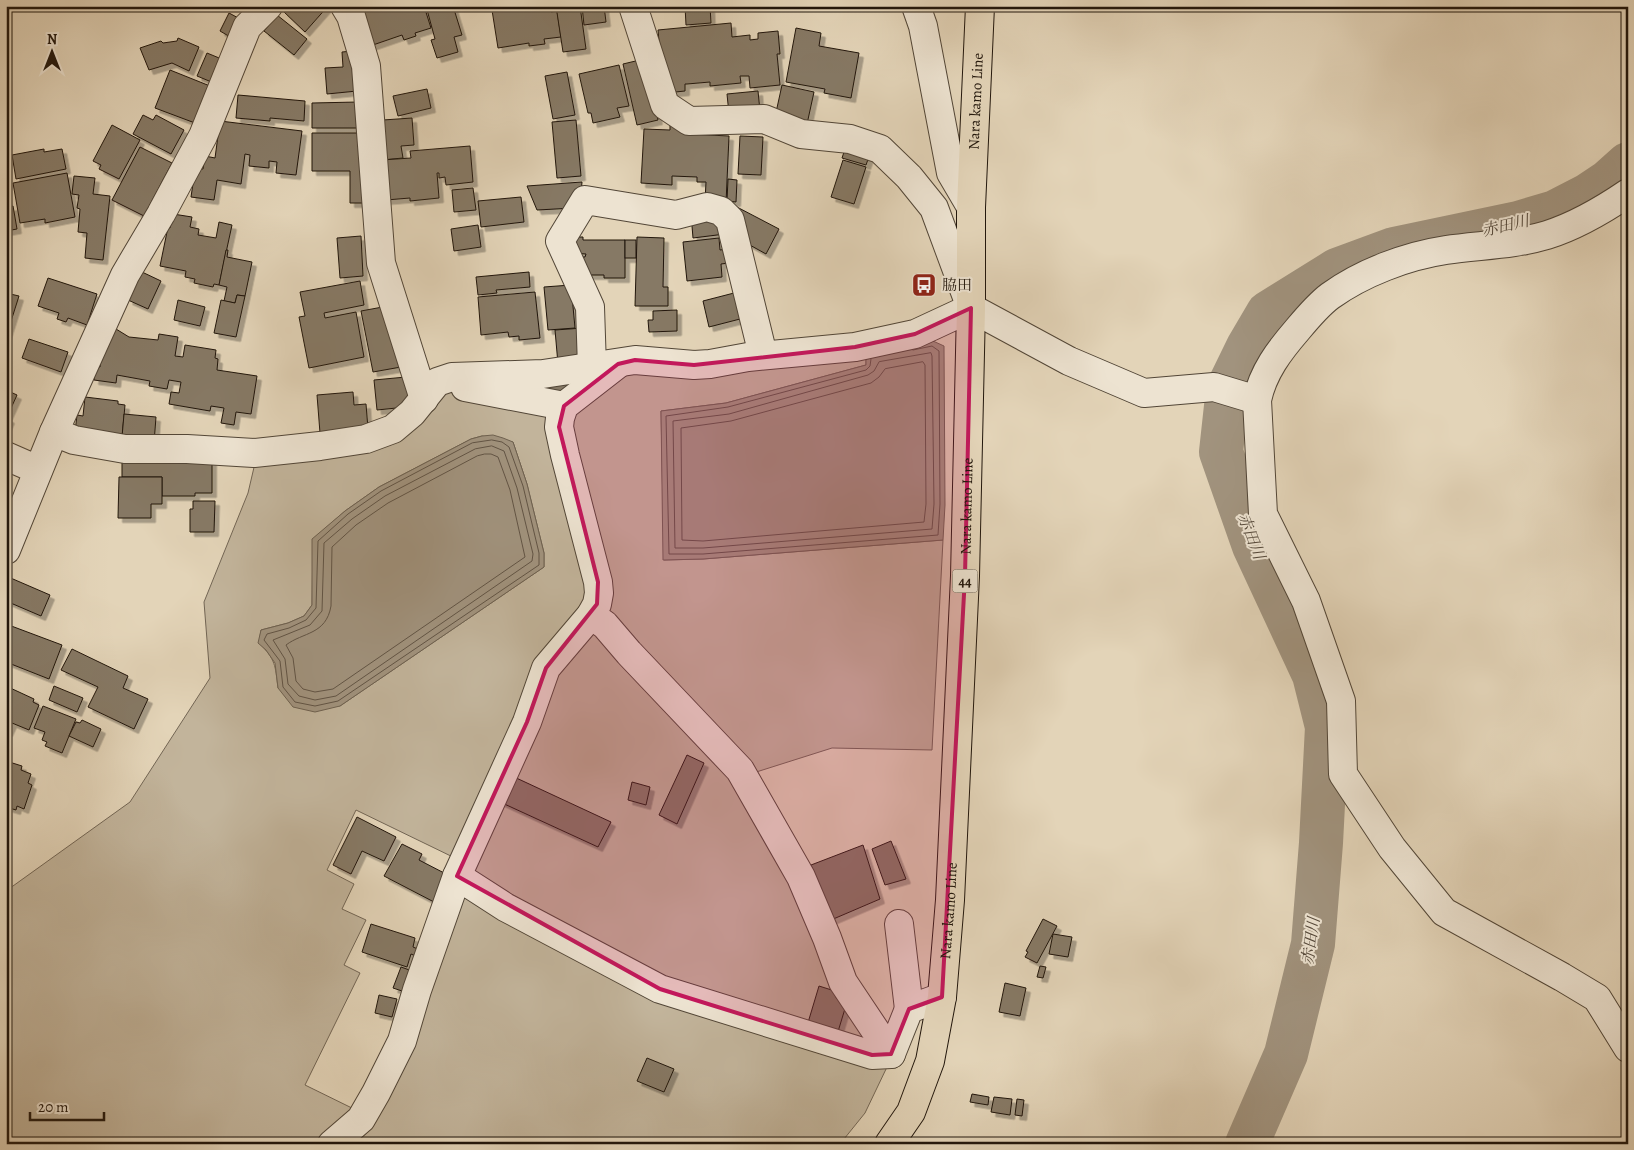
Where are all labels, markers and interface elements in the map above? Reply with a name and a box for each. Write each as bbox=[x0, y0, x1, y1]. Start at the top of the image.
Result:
north arrow bbox=[28, 28, 78, 78]
text: N bbox=[47, 30, 57, 49]
street label: Nara kamo Line bbox=[964, 52, 988, 150]
water label: 赤田川 bbox=[1479, 209, 1533, 242]
bus stop icon: 脇田 bbox=[911, 272, 937, 298]
place label: 脇田 bbox=[942, 275, 972, 295]
street label: Nara kamo Line bbox=[955, 457, 978, 555]
water label: 赤田川 bbox=[1232, 510, 1271, 565]
road number: 44 bbox=[952, 570, 978, 592]
street label: Nara kamo Line bbox=[935, 862, 962, 960]
water label: 赤田川 bbox=[1297, 914, 1326, 966]
scale bar bbox=[30, 1090, 104, 1122]
text: 20 m bbox=[38, 1097, 69, 1117]

